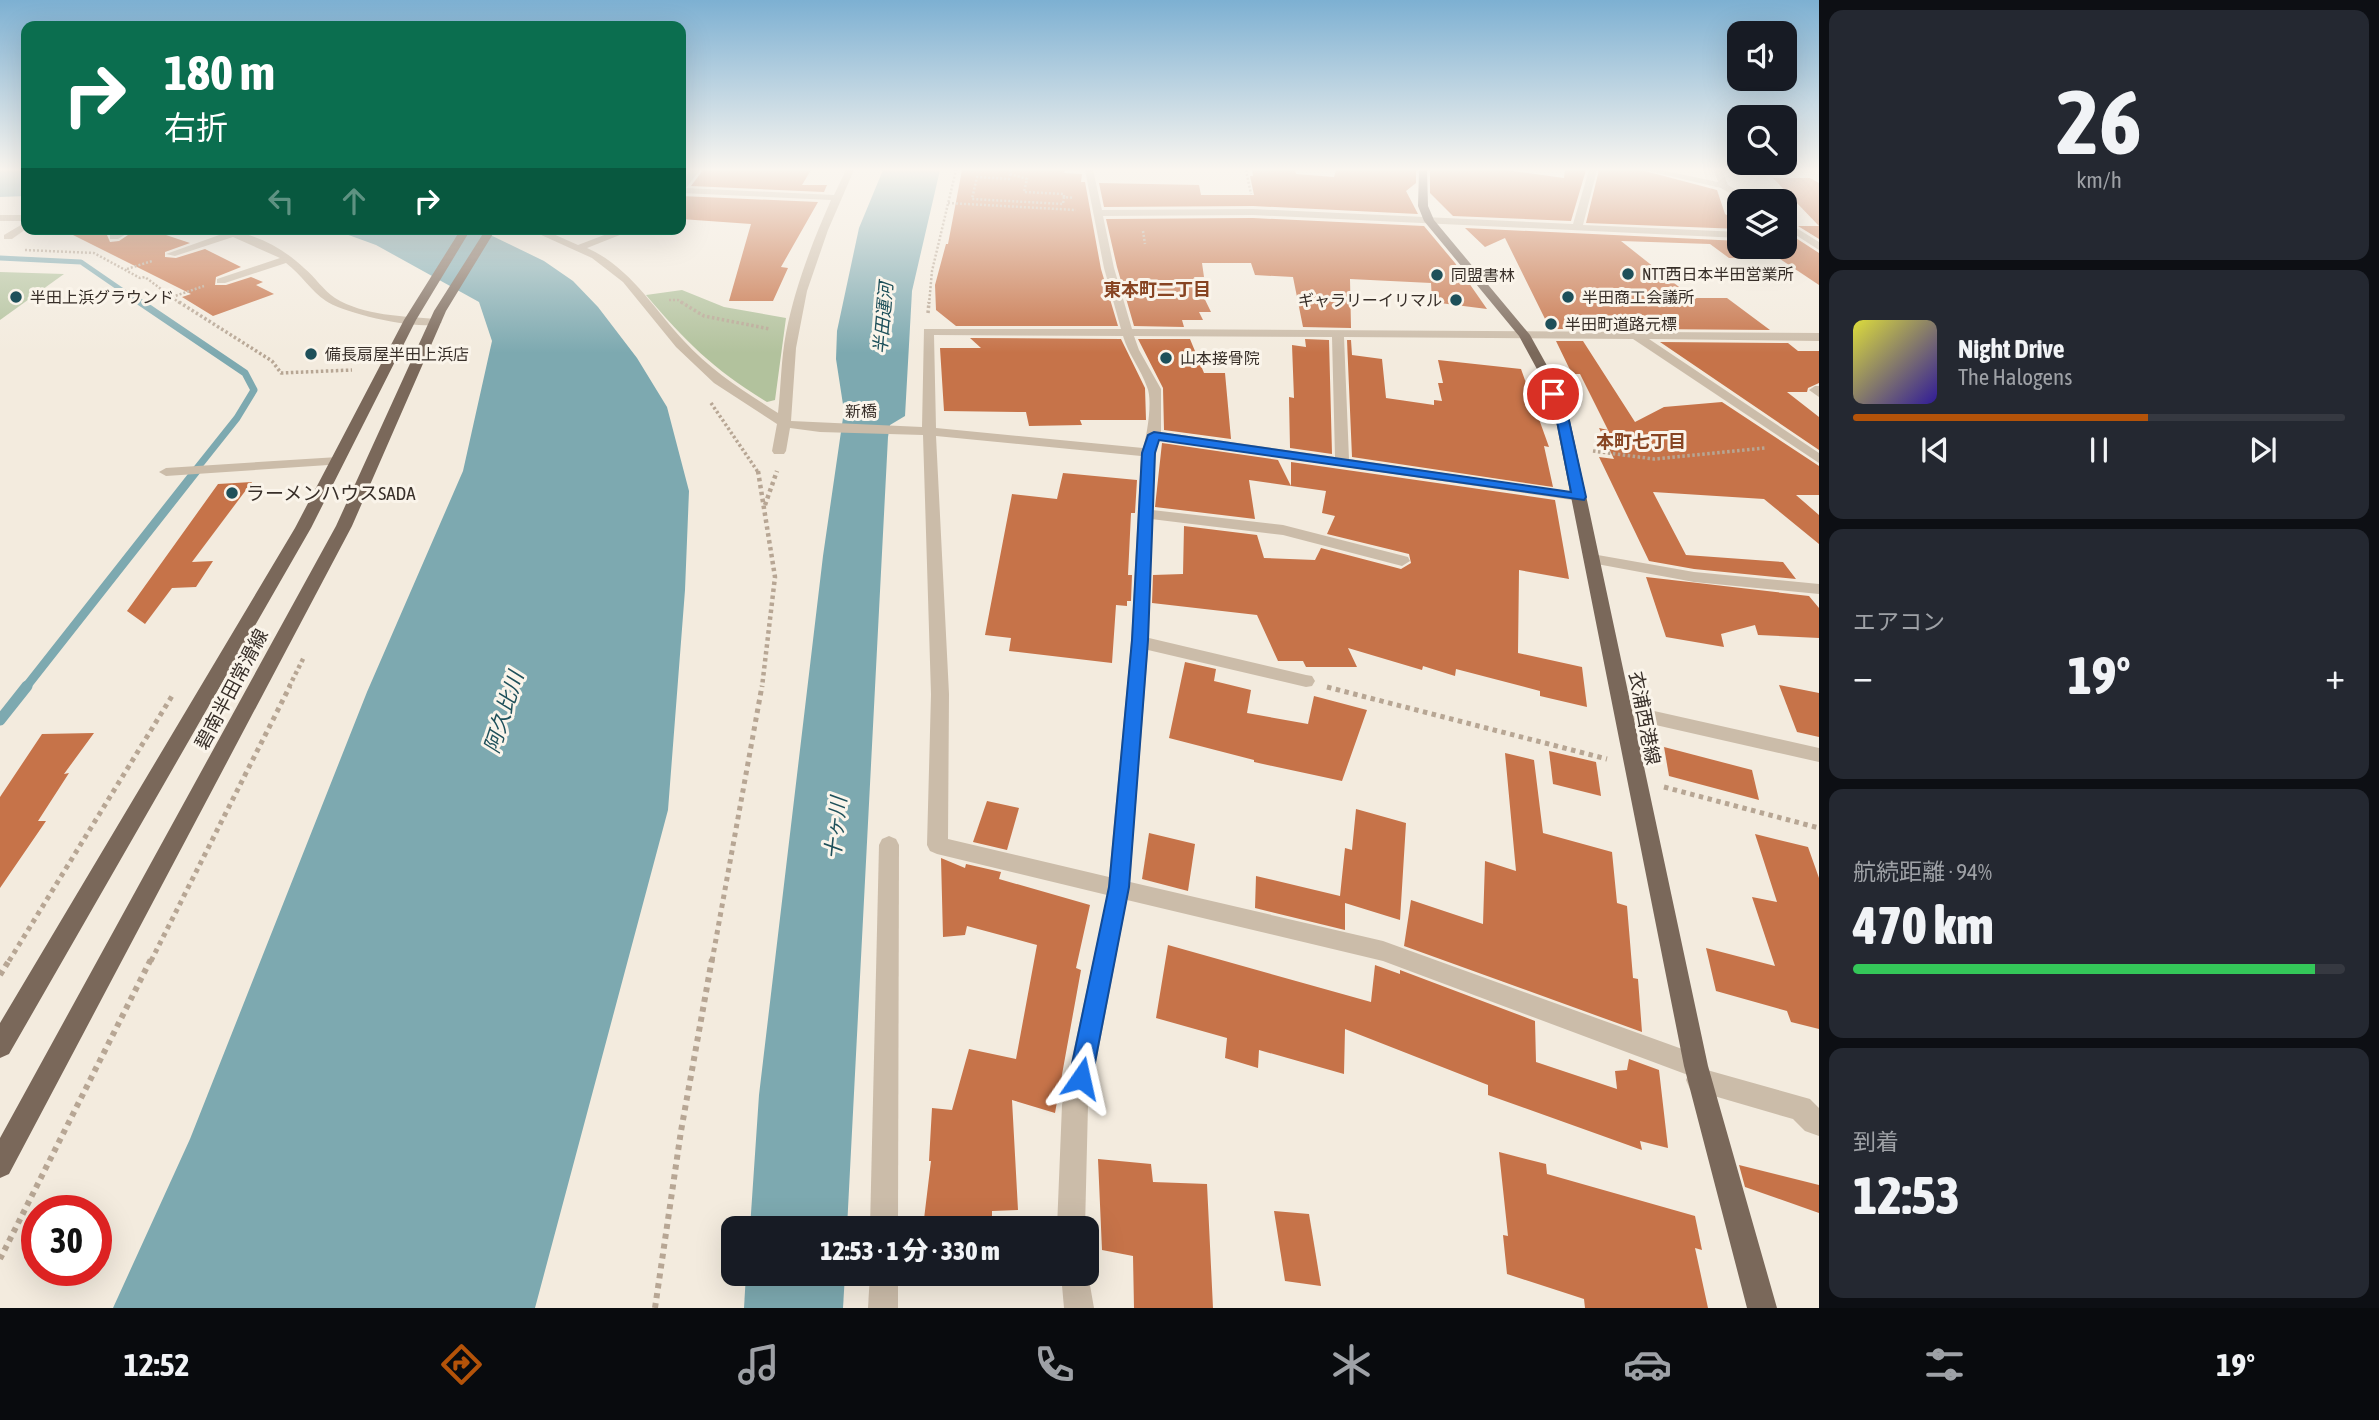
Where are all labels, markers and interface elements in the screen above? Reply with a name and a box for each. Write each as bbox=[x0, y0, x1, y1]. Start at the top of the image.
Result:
map controls bbox=[1727, 21, 1797, 259]
button: sound bbox=[1727, 21, 1797, 91]
text: 180 m bbox=[164, 44, 275, 100]
icon: right bbox=[49, 49, 140, 140]
text: 26 bbox=[2056, 69, 2142, 173]
button: search bbox=[1727, 105, 1797, 175]
text: 右折 bbox=[164, 109, 228, 146]
text: km/h bbox=[2076, 167, 2122, 193]
icon: left bbox=[262, 182, 300, 220]
icon: ahead bbox=[335, 182, 373, 220]
icon: right bbox=[408, 182, 446, 220]
button: layers bbox=[1727, 189, 1797, 259]
place label: NTT西日本半田営業所 bbox=[1642, 265, 1794, 283]
place label: 同盟書林 bbox=[1451, 266, 1515, 284]
marker: NTT西日本半田営業所 bbox=[1620, 266, 1636, 282]
marker: 同盟書林 bbox=[1429, 267, 1445, 283]
water label: 半田運河 bbox=[869, 278, 897, 355]
district label: 東本町二丁目 bbox=[1103, 279, 1211, 300]
place label: 半田上浜グラウンド bbox=[30, 288, 174, 306]
place label: 半田商工会議所 bbox=[1582, 288, 1694, 306]
marker: 半田上浜グラウンド bbox=[8, 289, 24, 305]
marker: 半田商工会議所 bbox=[1560, 289, 1576, 305]
place label: ギャラリーイリマル bbox=[1298, 291, 1442, 309]
marker: ギャラリーイリマル bbox=[1448, 292, 1464, 308]
place label: 半田町道路元標 bbox=[1565, 315, 1677, 333]
marker: 半田町道路元標 bbox=[1543, 316, 1559, 332]
text: Night Drive bbox=[1958, 334, 2065, 364]
place label: 備長扇屋半田上浜店 bbox=[325, 345, 469, 363]
marker: 備長扇屋半田上浜店 bbox=[303, 346, 319, 362]
place label: 山本接骨院 bbox=[1180, 349, 1260, 367]
marker: 山本接骨院 bbox=[1158, 350, 1174, 366]
pin bbox=[1523, 364, 1583, 424]
text: The Halogens bbox=[1958, 364, 2072, 390]
icon: arrive bbox=[1534, 375, 1572, 413]
street label: 新橋 bbox=[845, 402, 877, 420]
district label: 本町七丁目 bbox=[1596, 431, 1686, 452]
icon: previous bbox=[1916, 431, 1954, 469]
icon: pause bbox=[2080, 431, 2118, 469]
icon: next bbox=[2244, 431, 2282, 469]
place label: ラーメンハウスSADA bbox=[246, 482, 416, 504]
marker: ラーメンハウスSADA bbox=[224, 485, 240, 501]
text: エアコン bbox=[1853, 609, 1945, 635]
street label: 碧南半田常滑線 bbox=[190, 625, 272, 753]
text: 19° bbox=[2067, 645, 2131, 705]
text: − bbox=[1853, 654, 1873, 697]
text: + bbox=[2325, 654, 2345, 697]
water label: 阿久比川 bbox=[479, 666, 528, 756]
street label: 衣浦西港線 bbox=[1625, 669, 1665, 767]
water label: 十ヶ川 bbox=[820, 793, 850, 861]
text: 航続距離 · 94% bbox=[1853, 859, 1992, 885]
text: 470 km bbox=[1853, 895, 1994, 955]
position arrow bbox=[1044, 1041, 1118, 1115]
text: 到着 bbox=[1853, 1129, 1899, 1155]
text: 12:53 bbox=[1853, 1165, 1960, 1225]
speed limit sign: 30 bbox=[21, 1195, 112, 1286]
text: 12:53 · 1 分 · 330 m bbox=[820, 1236, 1000, 1266]
icon: directions bbox=[437, 1340, 486, 1389]
icon: music bbox=[734, 1340, 783, 1389]
icon: phone bbox=[1030, 1340, 1079, 1389]
icon: climate bbox=[1327, 1340, 1376, 1389]
icon: car bbox=[1623, 1340, 1672, 1389]
icon: filters bbox=[1920, 1340, 1969, 1389]
text: 12:52 bbox=[124, 1346, 190, 1383]
text: 19° bbox=[2216, 1346, 2255, 1383]

